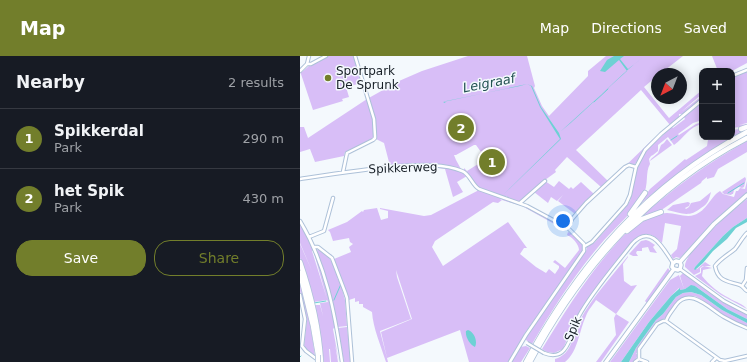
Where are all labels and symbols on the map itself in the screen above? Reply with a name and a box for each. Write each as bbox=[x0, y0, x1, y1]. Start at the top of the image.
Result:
place label: Sportpark De Sprunk bbox=[336, 64, 399, 92]
north arrow bbox=[651, 68, 687, 104]
water label: Leigraaf bbox=[462, 70, 519, 95]
marker: Sportpark De Sprunk bbox=[323, 73, 333, 83]
pin: 2 bbox=[448, 113, 474, 143]
pin: 1 bbox=[479, 147, 505, 177]
street label: Spikkerweg bbox=[368, 160, 438, 176]
your location bbox=[553, 211, 573, 231]
street label: Spik bbox=[562, 314, 584, 343]

